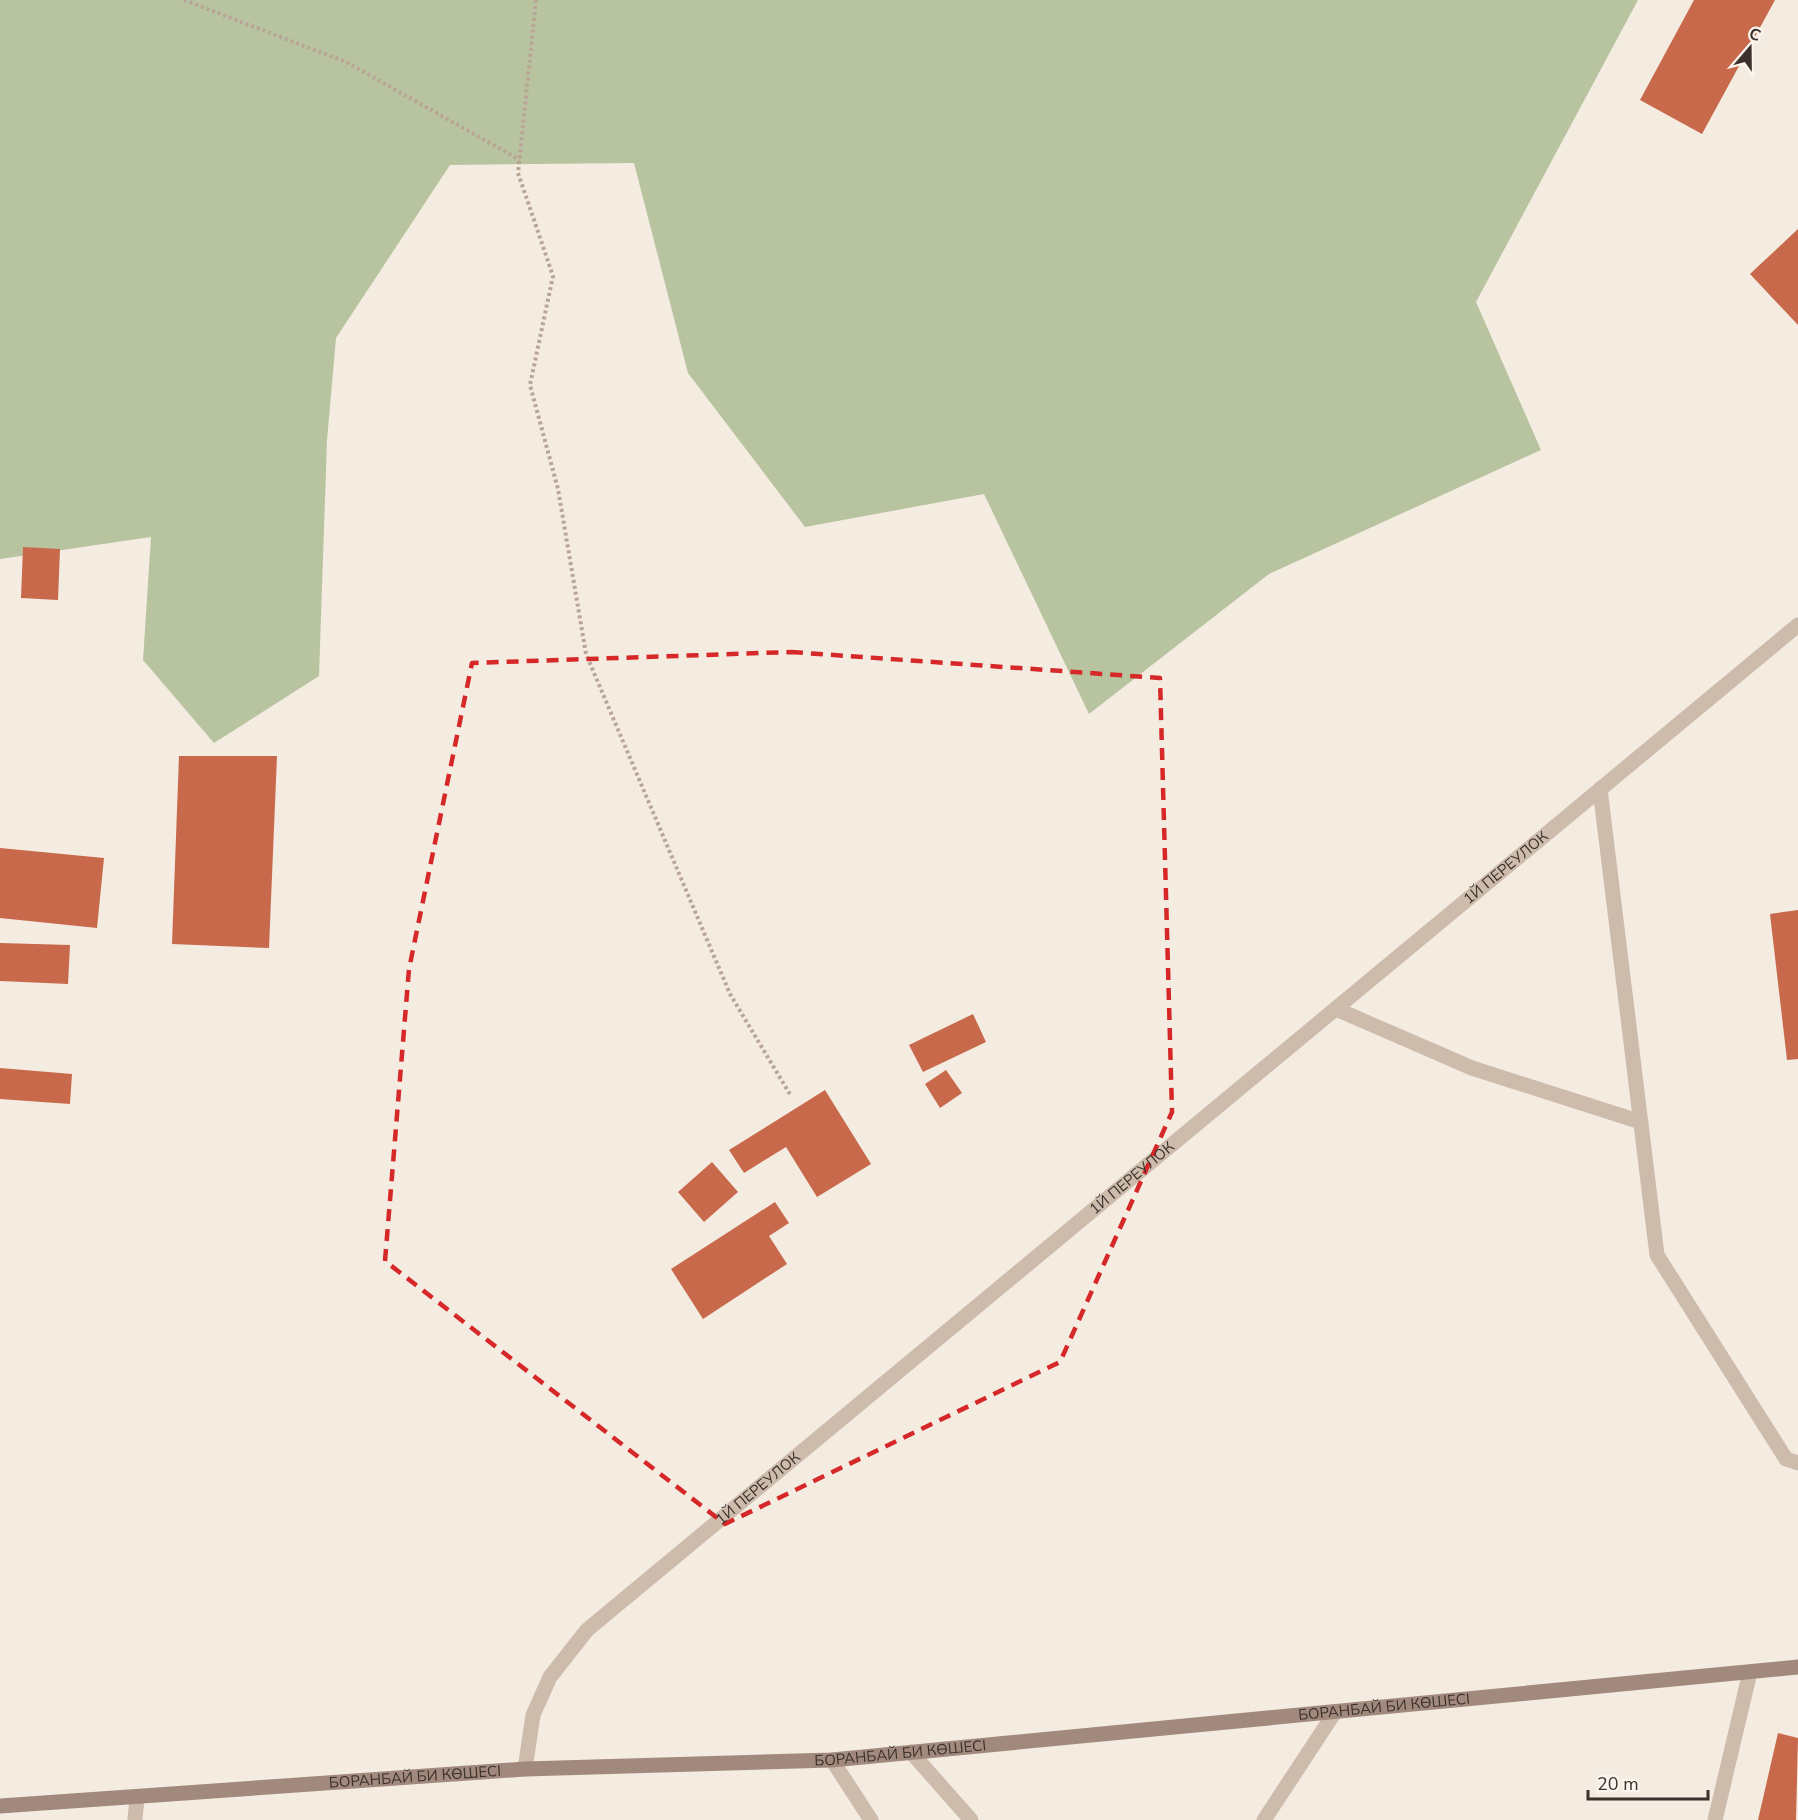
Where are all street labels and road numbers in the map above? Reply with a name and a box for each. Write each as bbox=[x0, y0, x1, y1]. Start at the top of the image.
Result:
street label: 1Й ПЕРЕУЛОК bbox=[1459, 826, 1553, 908]
street label: 1Й ПЕРЕУЛОК bbox=[1085, 1137, 1179, 1219]
street label: 1Й ПЕРЕУЛОК bbox=[711, 1447, 805, 1529]
street label: БОРАНБАЙ БИ КӨШЕСІ bbox=[1297, 1689, 1471, 1725]
street label: БОРАНБАЙ БИ КӨШЕСІ bbox=[814, 1735, 987, 1771]
street label: БОРАНБАЙ БИ КӨШЕСІ bbox=[328, 1761, 502, 1793]

